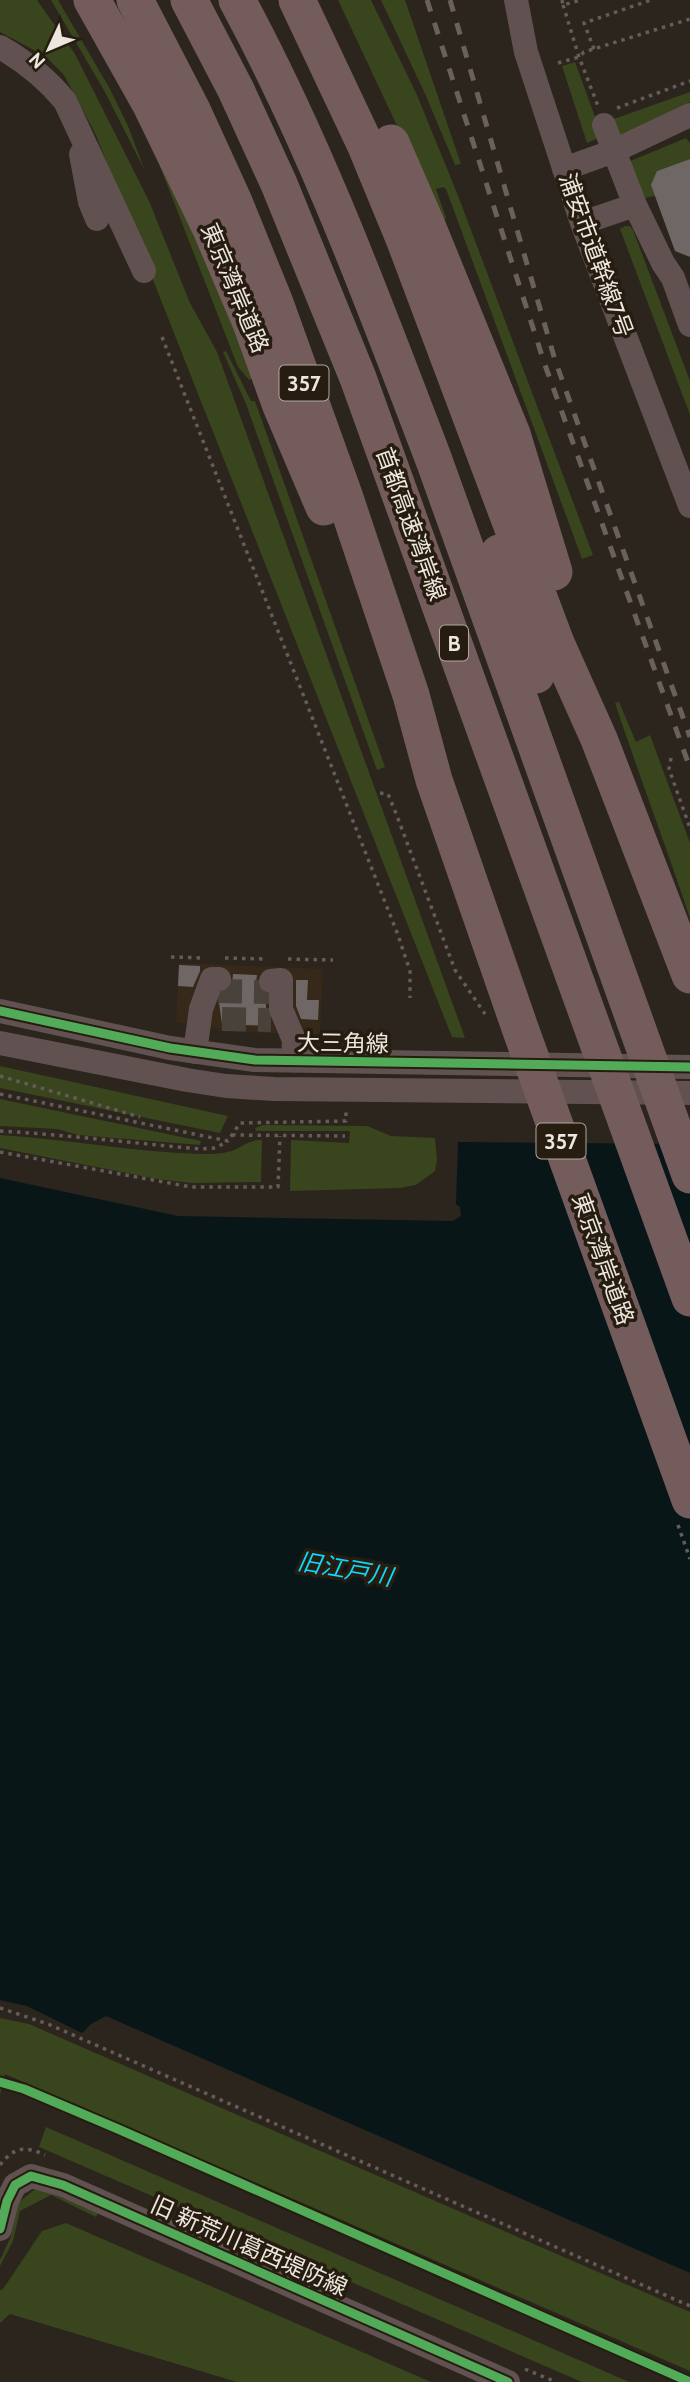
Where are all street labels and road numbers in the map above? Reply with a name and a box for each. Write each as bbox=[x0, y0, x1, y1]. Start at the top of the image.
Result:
street label: 浦安市道幹線7号 bbox=[553, 169, 639, 341]
street label: 東京湾岸道路 bbox=[195, 219, 275, 357]
road number: 357 bbox=[280, 366, 328, 400]
street label: 首都高速湾岸線 bbox=[370, 444, 452, 604]
road number: B bbox=[440, 626, 468, 660]
street label: 大三角線 bbox=[297, 1028, 389, 1058]
road number: 357 bbox=[536, 1124, 586, 1158]
street label: 東京湾岸道路 bbox=[566, 1189, 640, 1329]
street label: 旧 新荒川葛西堤防線 bbox=[146, 2190, 352, 2302]

